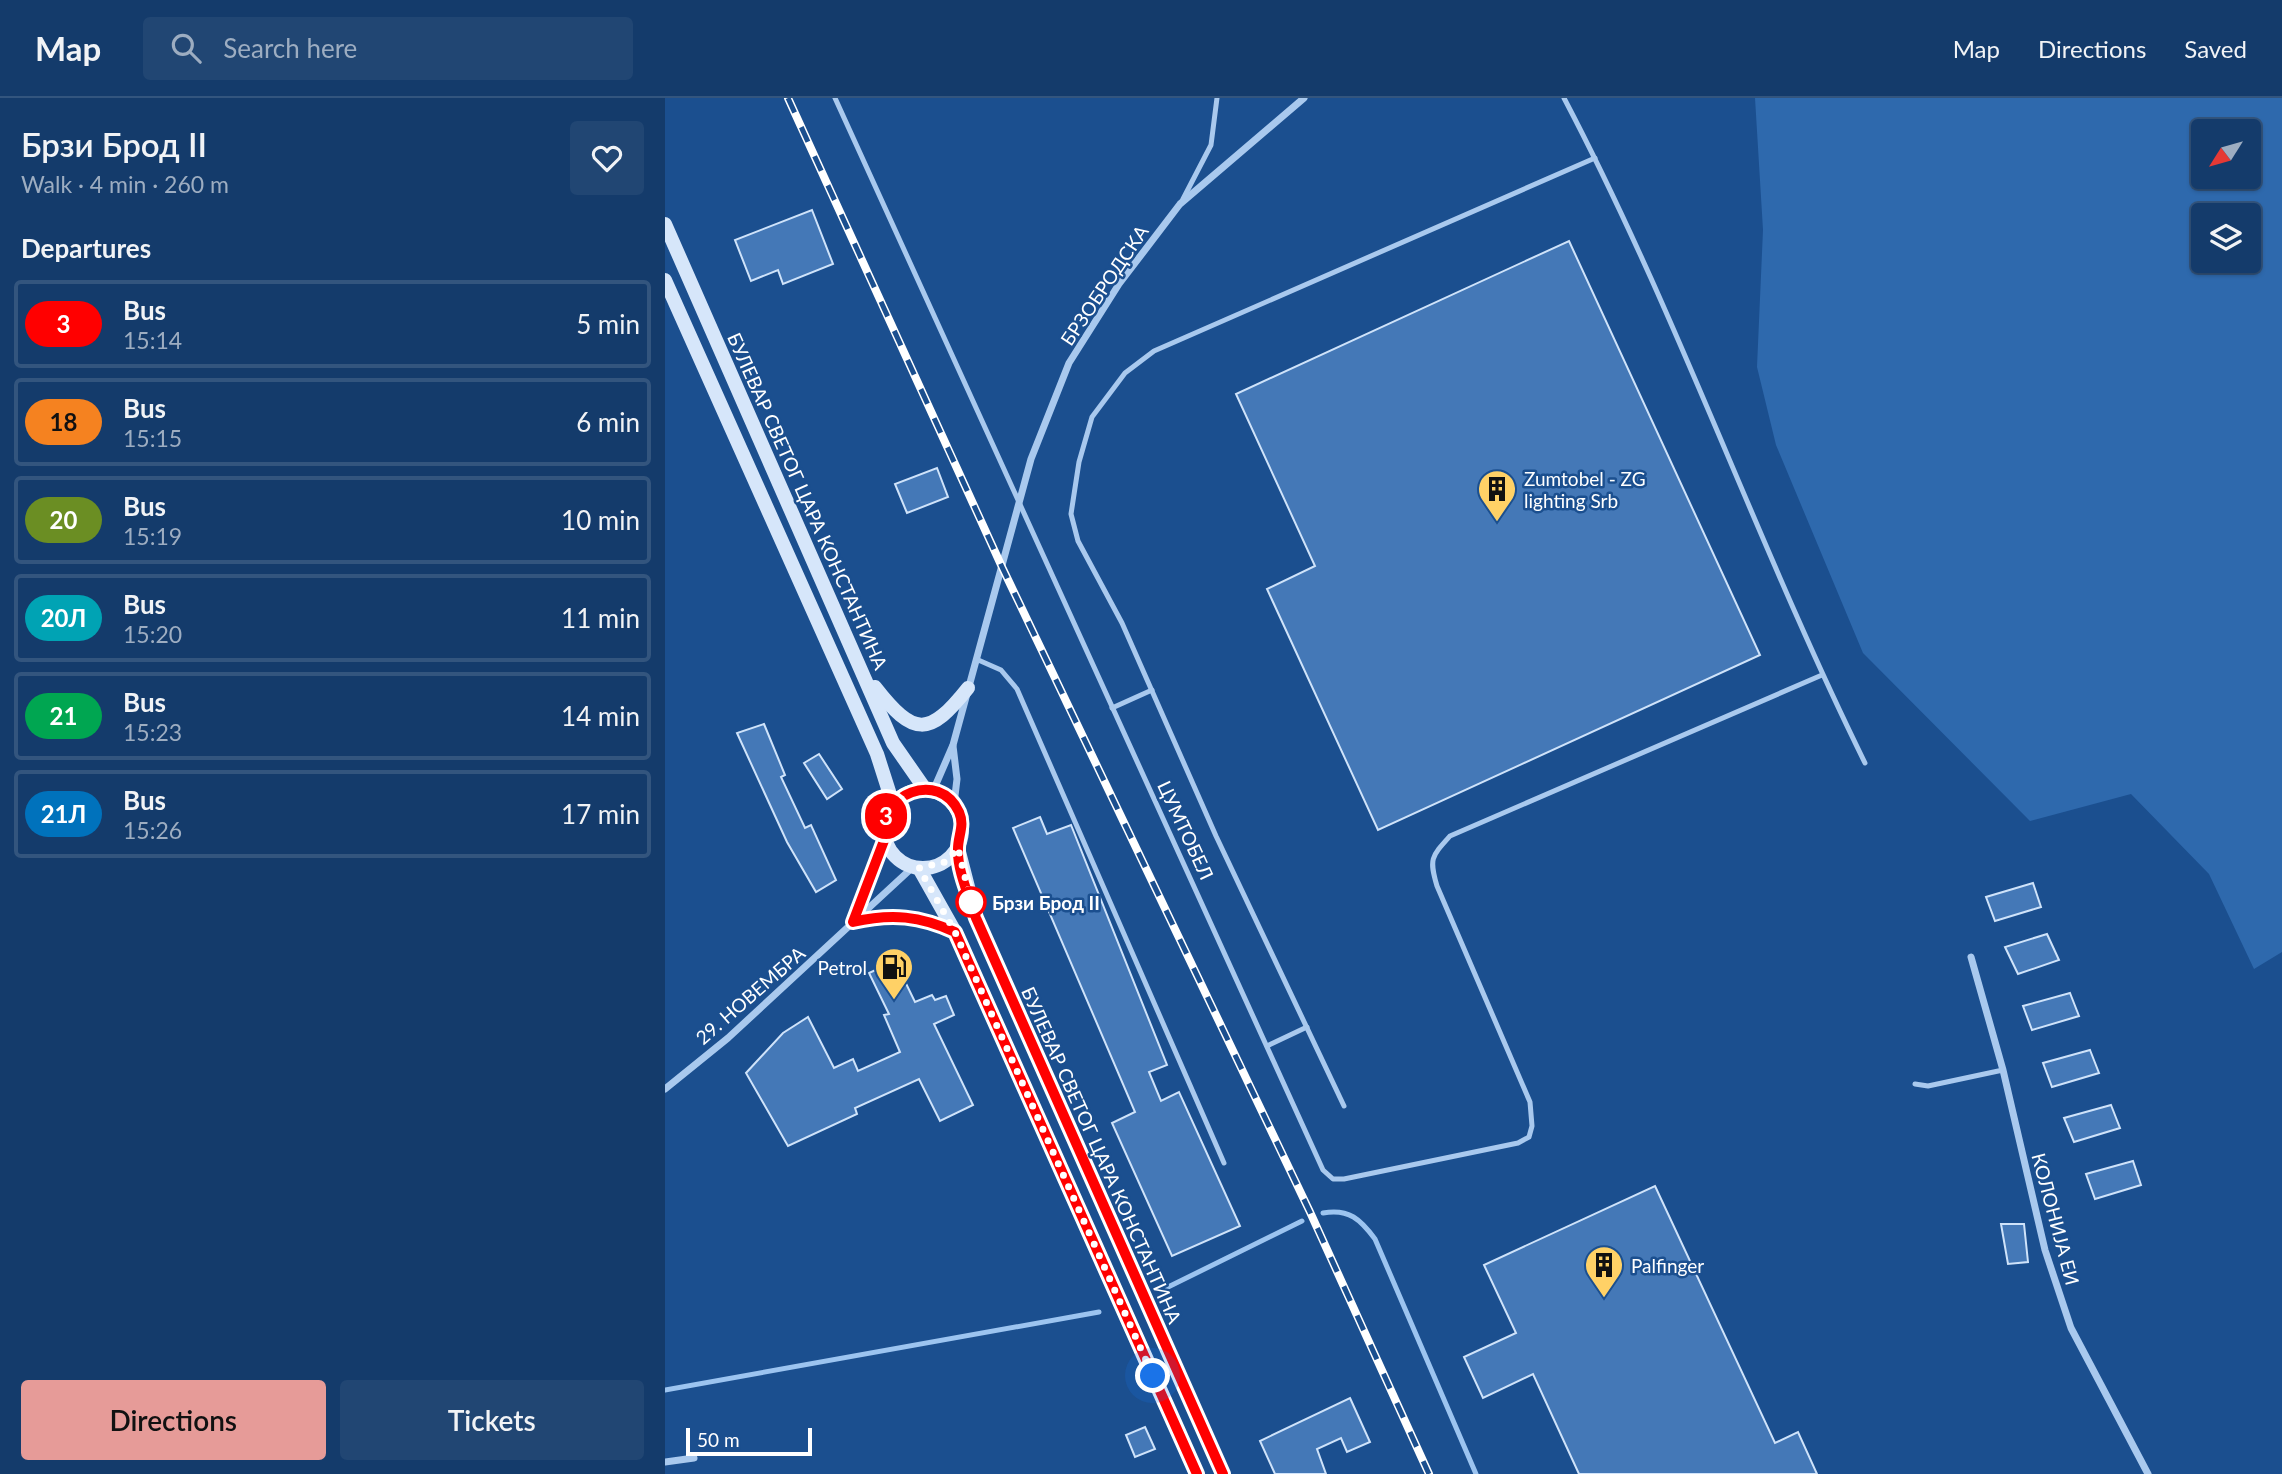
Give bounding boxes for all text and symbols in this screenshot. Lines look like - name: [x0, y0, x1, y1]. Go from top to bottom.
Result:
- search box: [143, 17, 633, 80]
- text: Map: [35, 28, 101, 68]
- icon: search: [167, 29, 205, 67]
- text: Search here: [223, 32, 357, 64]
- text: Map: [1953, 34, 2000, 63]
- text: Directions: [2038, 34, 2146, 63]
- text: Saved: [2184, 34, 2247, 63]
- north arrow: [2191, 119, 2261, 189]
- map controls: [2191, 119, 2261, 273]
- button: heart: [570, 121, 644, 195]
- text: Брзи Брод II: [21, 124, 207, 164]
- text: Walk · 4 min · 260 m: [21, 170, 229, 198]
- button: layers: [2191, 203, 2261, 273]
- street label: БРЗОБРОДСКА: [1055, 220, 1153, 349]
- text: Departures: [21, 232, 151, 264]
- text: Bus: [123, 294, 166, 326]
- text: 5 min: [576, 308, 640, 340]
- text: 3: [57, 309, 70, 338]
- text: 15:14: [123, 326, 182, 354]
- street label: БУЛЕВАР СВЕТОГ ЦАРА КОНСТАНТИНА: [723, 329, 893, 673]
- text: Bus: [123, 392, 166, 424]
- text: 6 min: [576, 406, 640, 438]
- text: 18: [50, 407, 77, 436]
- text: 15:15: [123, 424, 182, 452]
- place label: Zumtobel - ZG lighting Srb: [1524, 467, 1646, 512]
- building icon: Zumtobel - ZG lighting Srb: [1476, 468, 1518, 523]
- text: Bus: [123, 490, 166, 522]
- text: 10 min: [561, 504, 640, 536]
- text: 20: [50, 505, 77, 534]
- text: 15:19: [123, 522, 182, 550]
- text: Bus: [123, 588, 166, 620]
- text: 11 min: [561, 602, 640, 634]
- text: 20Л: [41, 603, 86, 632]
- text: 15:20: [123, 620, 182, 648]
- text: Bus: [123, 686, 166, 718]
- text: 14 min: [561, 700, 640, 732]
- text: 21: [50, 701, 77, 730]
- text: 15:23: [123, 718, 182, 746]
- street label: ЦУМТОБЕЛ: [1153, 777, 1219, 883]
- text: Bus: [123, 784, 166, 816]
- line badge: 3: [863, 793, 909, 839]
- text: 17 min: [561, 798, 640, 830]
- text: 21Л: [41, 799, 86, 828]
- text: 3: [879, 801, 893, 830]
- text: 15:26: [123, 816, 182, 844]
- marker: Брзи Брод II: [956, 887, 986, 917]
- place label: Брзи Брод II: [992, 891, 1100, 914]
- street label: 29. НОВЕМБРА: [691, 941, 809, 1049]
- fuel station icon: Petrol: [873, 946, 915, 1001]
- place label: Petrol: [818, 956, 867, 979]
- street label: БУЛЕВАР СВЕТОГ ЦАРА КОНСТАНТИНА: [1017, 983, 1187, 1327]
- street label: КОЛОНИЈА ЕИ: [2027, 1150, 2085, 1288]
- building icon: Palfinger: [1583, 1244, 1625, 1299]
- place label: Palfinger: [1631, 1254, 1704, 1277]
- your location: [1135, 1358, 1170, 1393]
- button: Directions: [21, 1380, 326, 1460]
- button: Tickets: [340, 1380, 644, 1460]
- scale bar: [686, 1425, 812, 1457]
- text: 50 m: [697, 1428, 740, 1451]

